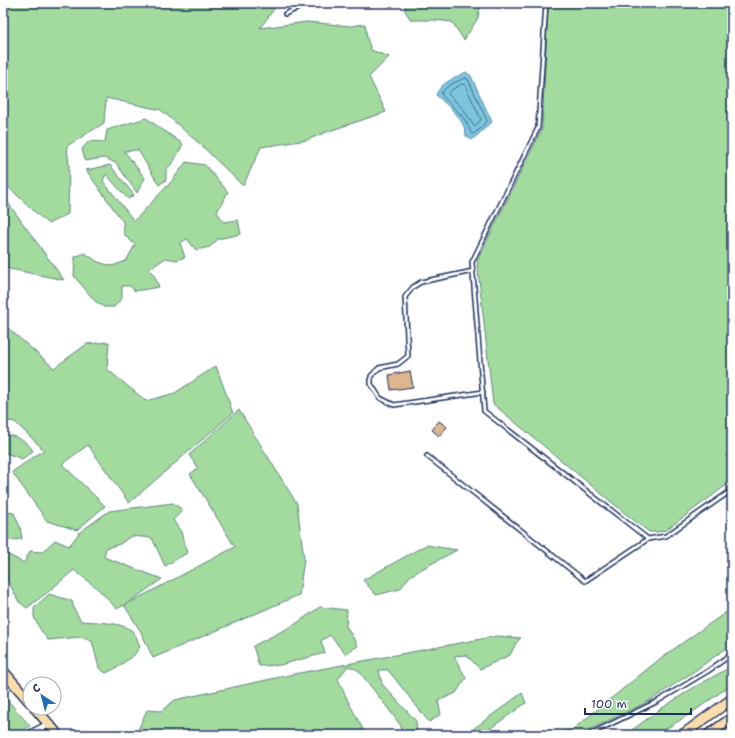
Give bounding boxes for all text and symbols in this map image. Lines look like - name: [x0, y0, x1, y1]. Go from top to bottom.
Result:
- north arrow: [22, 676, 62, 716]
- text: С: [29, 680, 44, 696]
- scale bar: [585, 690, 691, 716]
- text: 100 m: [591, 696, 627, 712]

